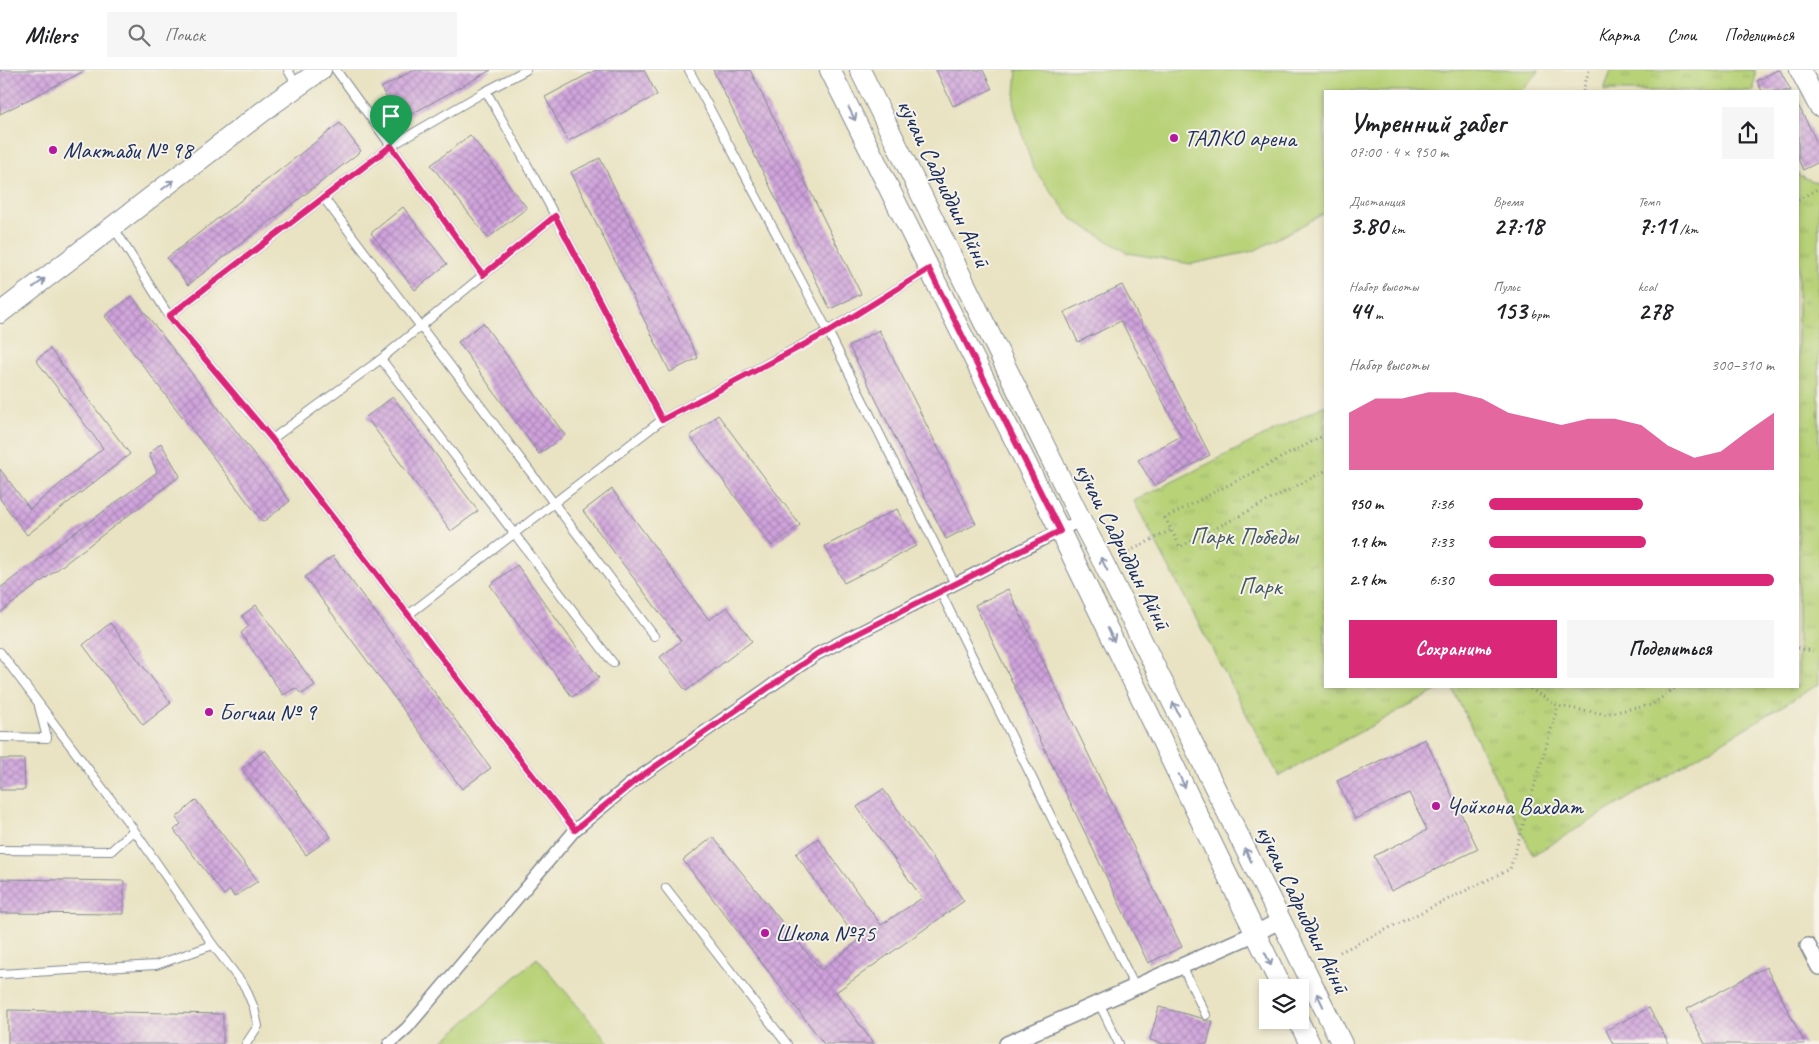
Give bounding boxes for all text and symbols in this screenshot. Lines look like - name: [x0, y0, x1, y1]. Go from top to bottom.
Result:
- search box: [107, 12, 457, 57]
- text: Milers: [25, 20, 77, 50]
- icon: search: [125, 21, 153, 49]
- text: Поиск: [165, 23, 205, 47]
- text: Карта: [1598, 24, 1639, 46]
- text: Слои: [1667, 24, 1696, 46]
- text: Поделиться: [1724, 24, 1794, 46]
- street label: кӯчаи Садриддин Айнӣ: [890, 94, 999, 274]
- pin: [370, 95, 412, 146]
- icon: arrive: [377, 102, 405, 130]
- text: Утренний забег: [1349, 105, 1505, 140]
- one-way arrow: [847, 106, 857, 121]
- button: share: [1722, 107, 1774, 159]
- place label: ТАЛКО арена: [1184, 123, 1298, 153]
- marker: ТАЛКО арена: [1168, 132, 1180, 144]
- place label: Мактаби № 98: [63, 135, 195, 165]
- text: 07:00 · 4 × 950 m: [1349, 142, 1448, 162]
- marker: Мактаби № 98: [47, 144, 59, 156]
- one-way arrow: [161, 179, 174, 190]
- text: Дистанция: [1349, 193, 1405, 210]
- text: Время: [1493, 193, 1523, 210]
- text: Темп: [1638, 193, 1660, 210]
- text: 3.80: [1349, 210, 1388, 242]
- text: 27:18: [1493, 210, 1543, 242]
- text: 7:11: [1638, 210, 1676, 242]
- text: km: [1388, 221, 1405, 238]
- text: /km: [1676, 221, 1698, 238]
- one-way arrow: [32, 278, 45, 289]
- text: Набор высоты: [1349, 278, 1418, 295]
- text: Пульс: [1493, 278, 1520, 295]
- text: kcal: [1638, 278, 1656, 295]
- text: 44: [1349, 295, 1372, 327]
- text: 153: [1493, 295, 1527, 327]
- text: 278: [1638, 295, 1671, 327]
- text: m: [1372, 306, 1383, 323]
- text: bpm: [1527, 306, 1549, 323]
- text: Набор высоты: [1349, 355, 1428, 375]
- text: 300–310 m: [1711, 355, 1774, 375]
- street label: кӯчаи Садриддин Айнӣ: [1068, 457, 1179, 636]
- text: 950 m: [1349, 494, 1383, 514]
- text: 7:36: [1429, 494, 1454, 514]
- park label: Парк Победы: [1190, 521, 1300, 551]
- text: 1.9 km: [1349, 532, 1386, 552]
- text: 7:33: [1429, 532, 1454, 552]
- one-way arrow: [1099, 556, 1109, 571]
- text: 2.9 km: [1349, 570, 1386, 590]
- text: 6:30: [1429, 570, 1454, 590]
- park label: Парк: [1239, 571, 1284, 601]
- button: Сохранить: [1349, 620, 1557, 678]
- button: Поделиться: [1567, 620, 1774, 678]
- one-way arrow: [1107, 627, 1116, 642]
- place label: Богчаи № 9: [219, 697, 318, 727]
- one-way arrow: [1171, 702, 1180, 717]
- marker: Богчаи № 9: [203, 706, 215, 718]
- one-way arrow: [1177, 774, 1187, 789]
- place label: Чойхона Вахдат: [1446, 791, 1584, 821]
- marker: Чойхона Вахдат: [1430, 800, 1442, 812]
- street label: кӯчаи Садриддин Айнӣ: [1249, 820, 1358, 1000]
- one-way arrow: [1243, 847, 1253, 862]
- place label: Школа №75: [775, 918, 876, 948]
- marker: Школа №75: [759, 927, 771, 939]
- one-way arrow: [1264, 951, 1274, 966]
- map controls: [1259, 979, 1309, 1029]
- button: layers: [1259, 979, 1309, 1029]
- one-way arrow: [1315, 993, 1325, 1008]

